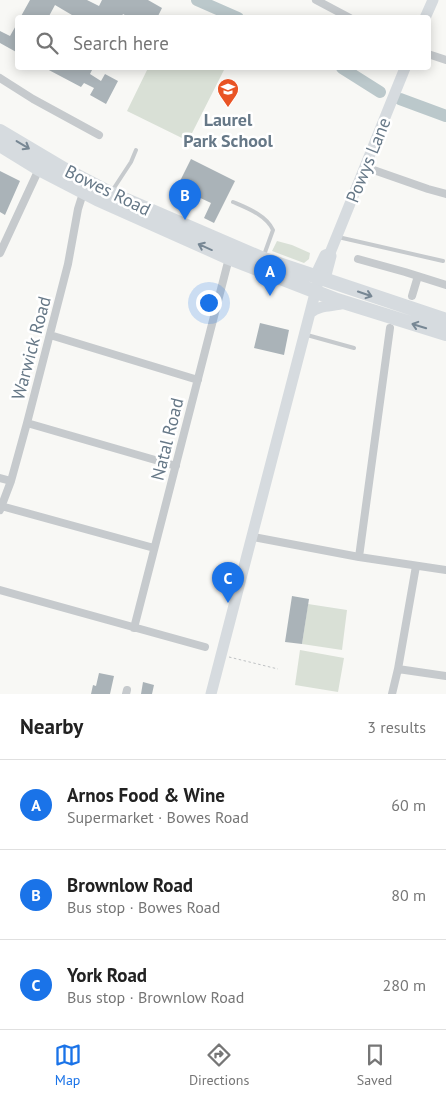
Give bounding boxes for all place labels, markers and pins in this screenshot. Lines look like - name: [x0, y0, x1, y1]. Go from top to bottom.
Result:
- school or university icon: Laurel Park School: [216, 77, 240, 108]
- place label: Laurel Park School: [183, 108, 274, 152]
- pin: B: [169, 179, 201, 220]
- pin: A: [254, 255, 286, 296]
- pin: C: [212, 562, 244, 603]

